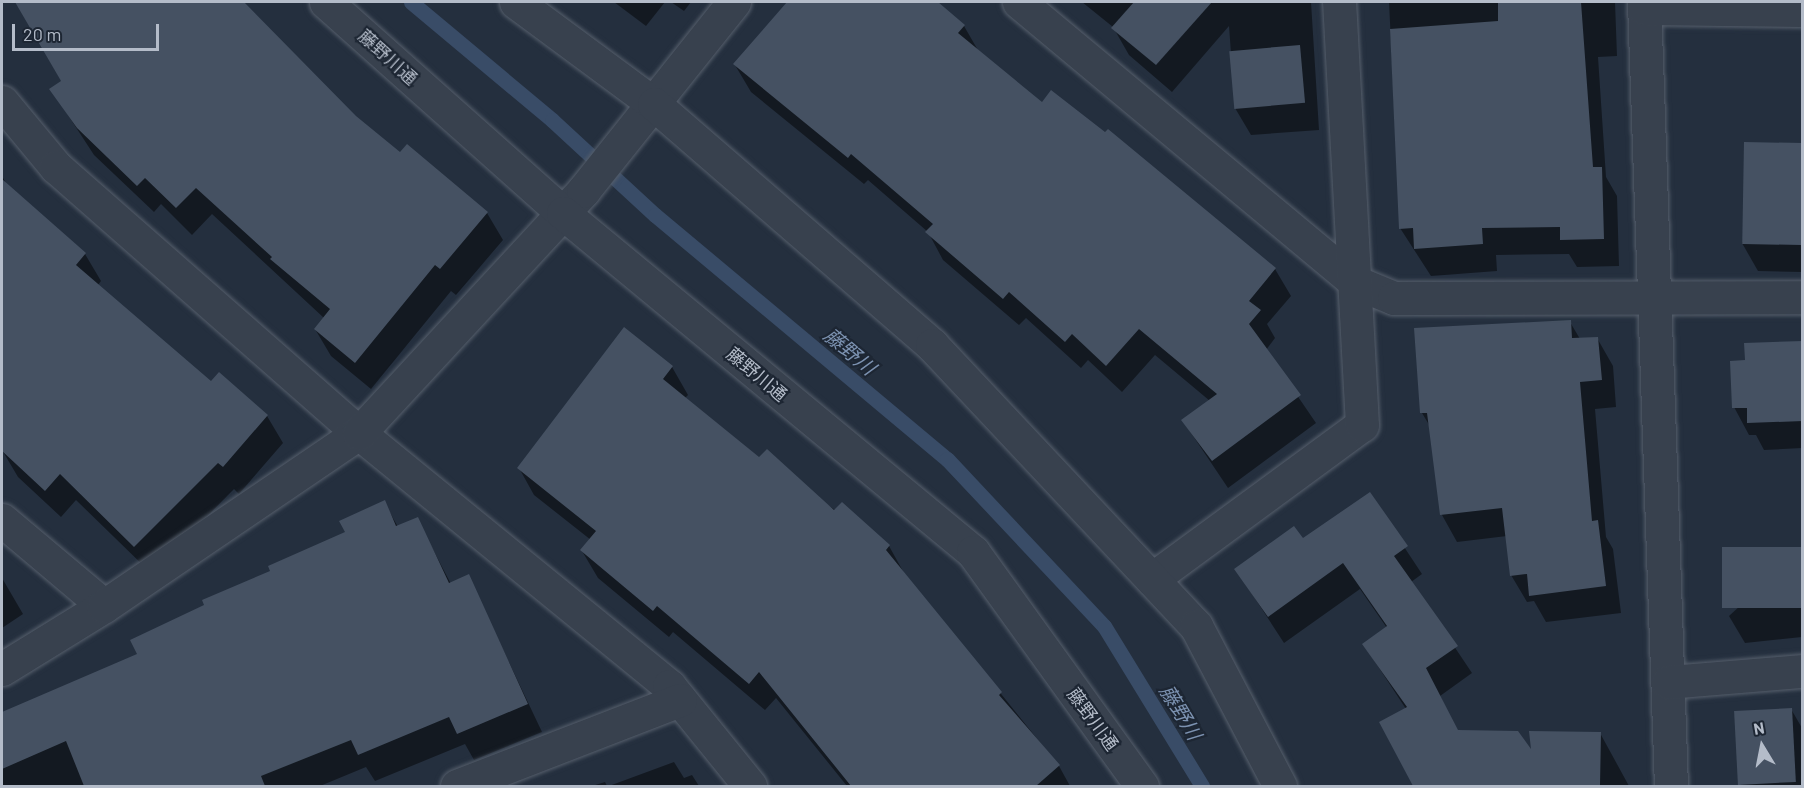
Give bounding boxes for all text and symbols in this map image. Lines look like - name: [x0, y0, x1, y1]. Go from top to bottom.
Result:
- scale bar: [15, 12, 162, 50]
- text: 20 m: [23, 23, 61, 45]
- street label: 藤野川通: [354, 25, 422, 89]
- water label: 藤野川: [819, 323, 881, 379]
- street label: 藤野川通: [722, 343, 792, 405]
- water label: 藤野川: [1155, 680, 1207, 744]
- street label: 藤野川通: [1063, 684, 1123, 754]
- north arrow: [1732, 716, 1792, 776]
- text: N: [1752, 718, 1766, 738]

